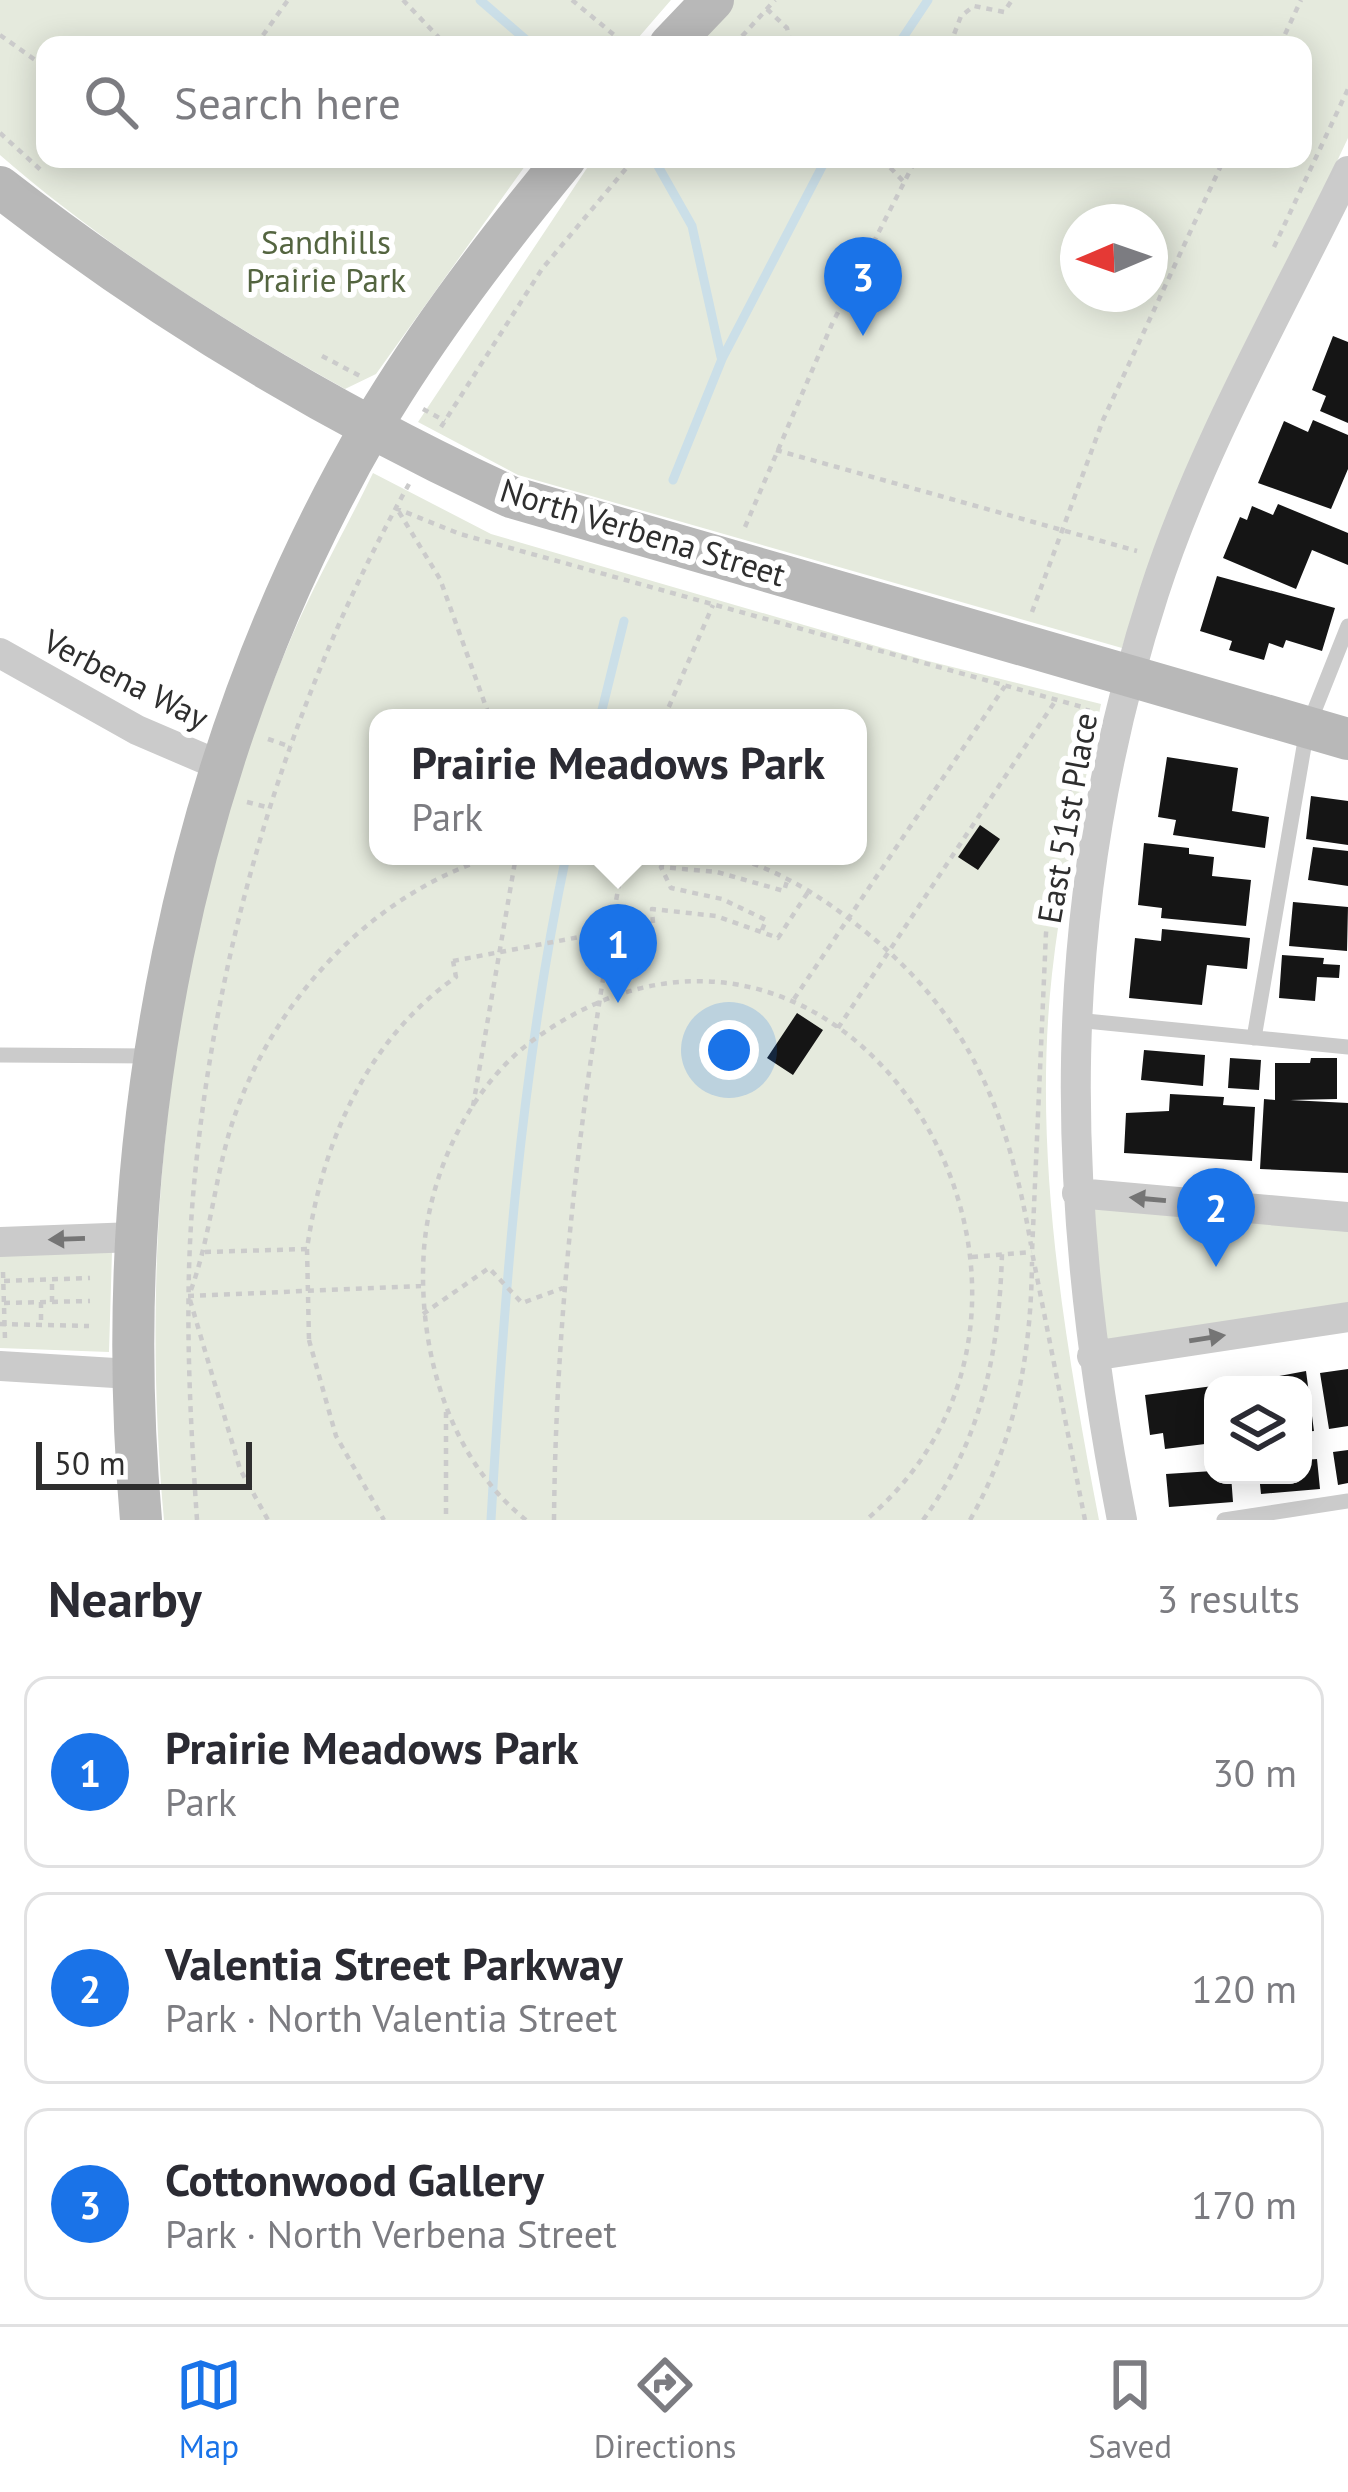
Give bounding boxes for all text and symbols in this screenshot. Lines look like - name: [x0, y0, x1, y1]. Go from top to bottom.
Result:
- search box: [36, 36, 1312, 168]
- icon: search: [78, 69, 144, 135]
- text: Search here: [174, 73, 401, 131]
- north arrow: [1060, 204, 1168, 312]
- park label: Sandhills Prairie Park: [246, 220, 406, 301]
- pin: 3: [824, 237, 902, 336]
- street label: North Verbena Street: [495, 468, 791, 595]
- street label: Verbena Way: [36, 618, 217, 739]
- popup: [369, 709, 867, 865]
- street label: East 51st Place: [1027, 709, 1106, 927]
- text: Prairie Meadows Park: [411, 733, 825, 791]
- text: Park: [411, 791, 483, 842]
- pin: 1: [579, 904, 657, 1003]
- your location: [699, 1020, 759, 1080]
- pin: 2: [1177, 1168, 1255, 1267]
- one-way arrow: [1129, 1189, 1166, 1208]
- one-way arrow: [47, 1230, 85, 1249]
- one-way arrow: [1189, 1328, 1227, 1347]
- map controls: [1204, 1376, 1312, 1484]
- button: layers: [1204, 1376, 1312, 1484]
- scale bar: [36, 1436, 252, 1489]
- text: 50 m: [54, 1441, 126, 1484]
- text: Nearby: [48, 1565, 202, 1631]
- text: 3 results: [1157, 1573, 1300, 1624]
- text: Prairie Meadows Park: [165, 1718, 578, 1776]
- text: 1: [79, 1747, 101, 1798]
- text: 30 m: [1212, 1747, 1297, 1798]
- text: Park: [165, 1776, 237, 1827]
- text: Valentia Street Parkway: [165, 1934, 623, 1992]
- text: 2: [79, 1963, 101, 2014]
- text: 120 m: [1191, 1963, 1297, 2014]
- text: Park · North Valentia Street: [165, 1992, 617, 2043]
- text: Cottonwood Gallery: [165, 2150, 544, 2208]
- text: 3: [79, 2179, 101, 2230]
- text: 170 m: [1191, 2179, 1297, 2230]
- text: Park · North Verbena Street: [165, 2208, 617, 2259]
- tab: Map: [176, 2352, 242, 2467]
- tab: Directions: [594, 2352, 736, 2467]
- tab: Saved: [1088, 2352, 1172, 2467]

